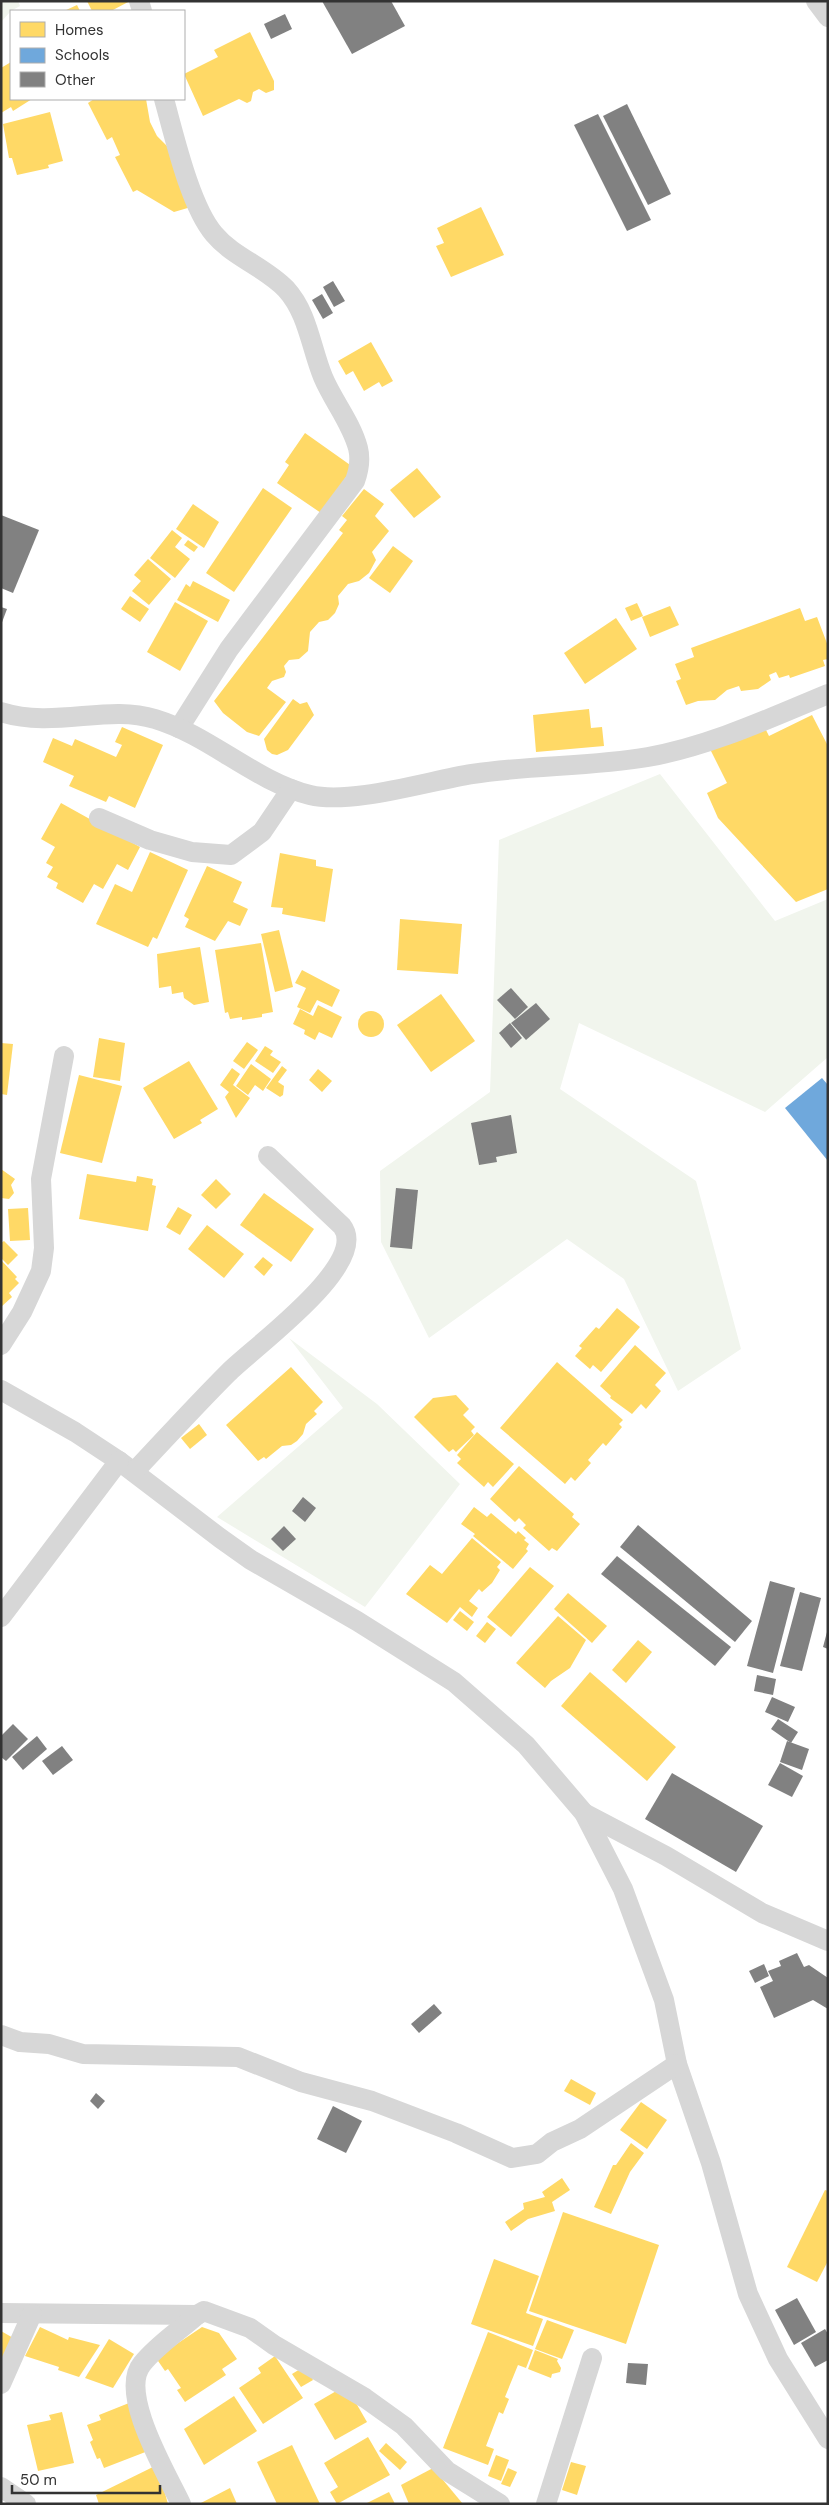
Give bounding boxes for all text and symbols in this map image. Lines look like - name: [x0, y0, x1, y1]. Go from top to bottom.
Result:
- legend: [10, 10, 185, 100]
- text: Homes: [55, 20, 104, 40]
- text: Schools: [55, 45, 110, 65]
- text: Other: [55, 70, 96, 90]
- scale bar: [12, 2462, 160, 2494]
- text: 50 m: [20, 2470, 57, 2490]

